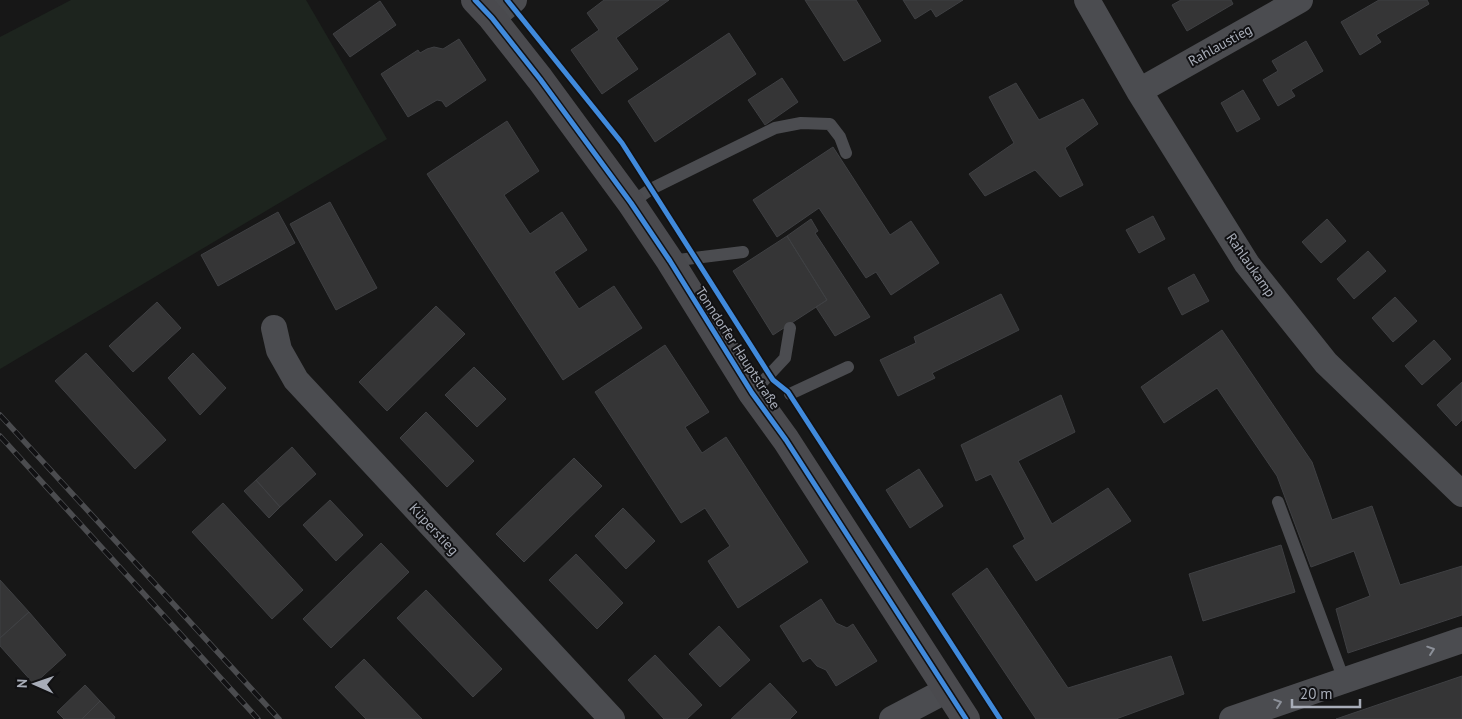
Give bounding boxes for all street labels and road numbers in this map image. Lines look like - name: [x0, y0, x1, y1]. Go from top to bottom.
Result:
- street label: Rahlaustieg: [1185, 20, 1255, 70]
- street label: Rahlaukamp: [1222, 230, 1280, 300]
- street label: Tonndorfer Hauptstraße: [692, 283, 784, 413]
- street label: Küperstieg: [405, 499, 463, 559]

